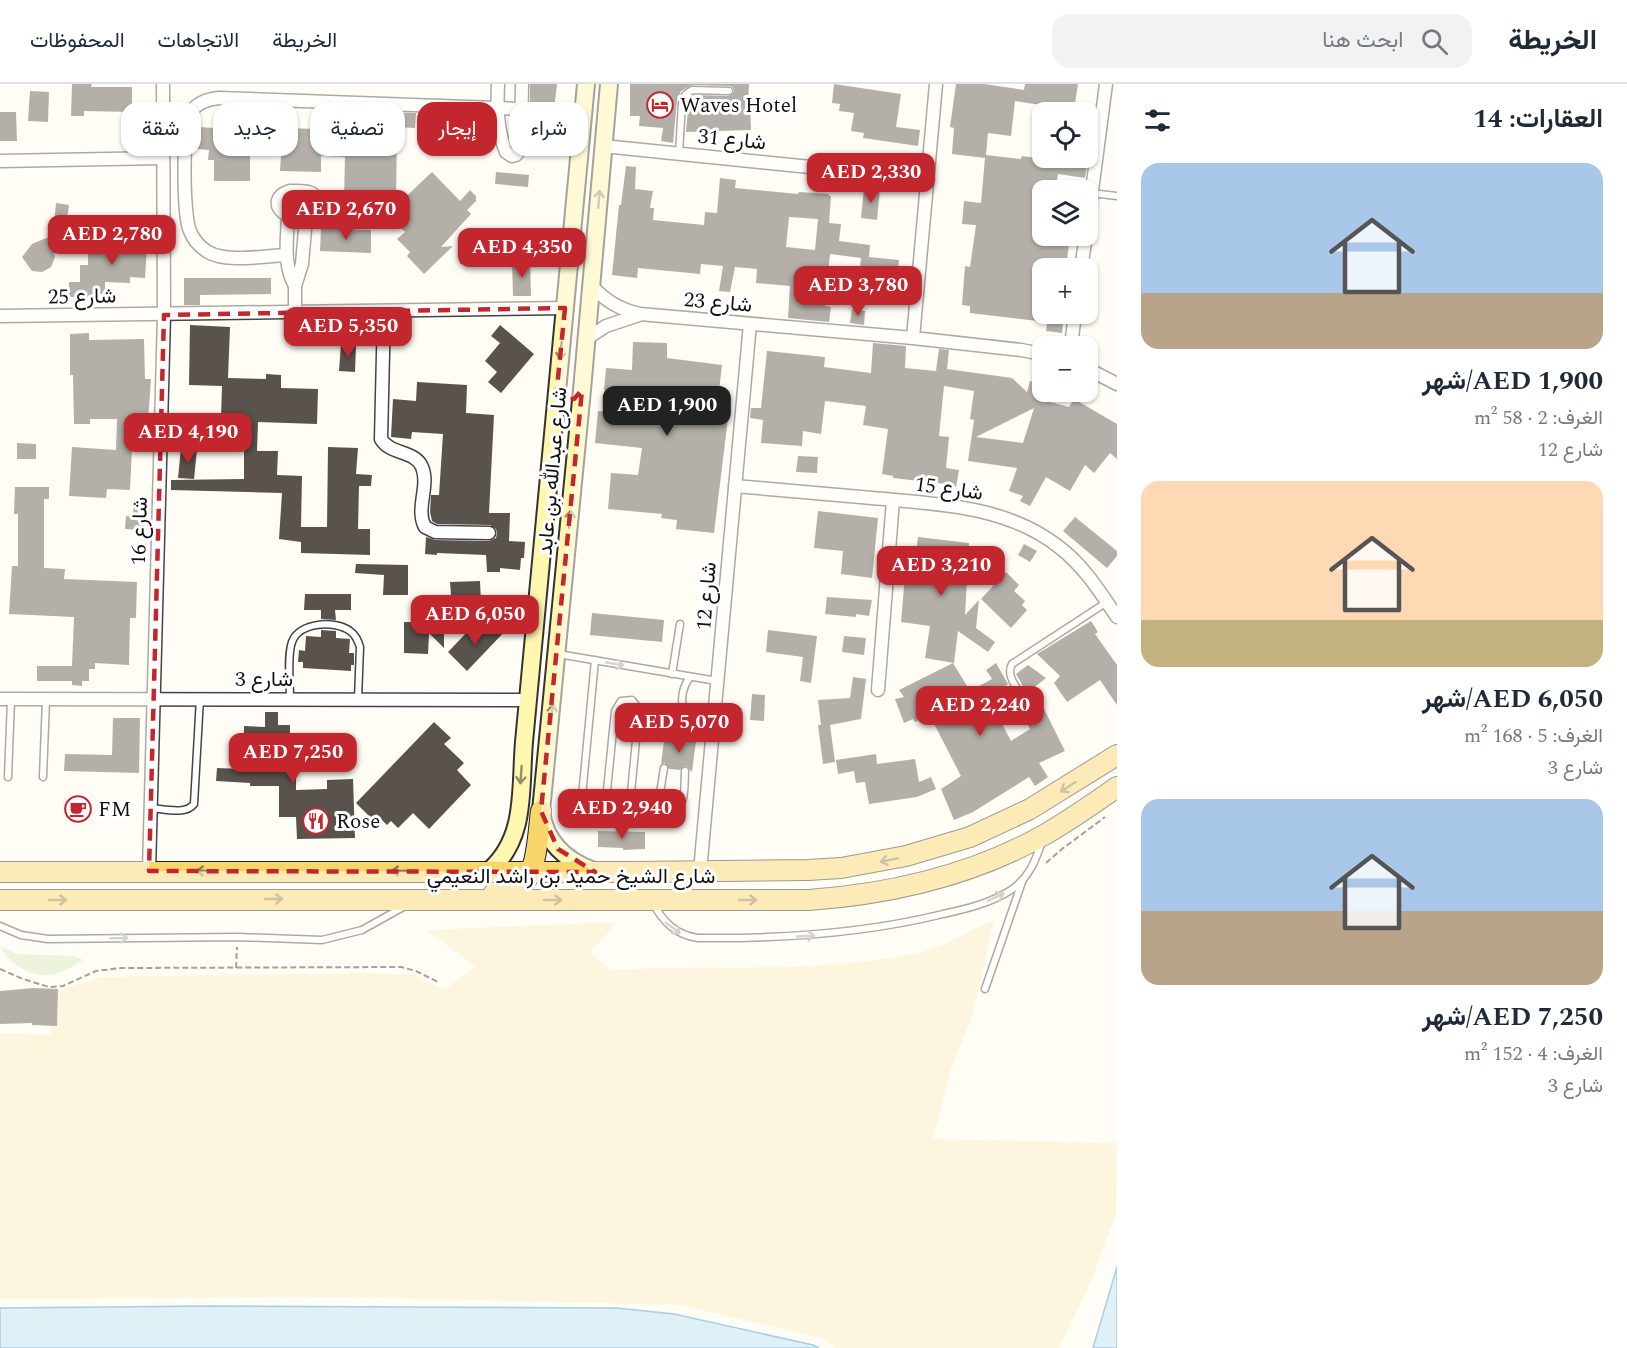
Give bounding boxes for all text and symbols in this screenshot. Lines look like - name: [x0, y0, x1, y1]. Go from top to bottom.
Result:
- search box: [1052, 14, 1472, 68]
- text: الخريطة: [1508, 19, 1597, 62]
- text: ابحث هنا: [1322, 24, 1403, 57]
- text: المحفوظات: [30, 25, 125, 57]
- text: الاتجاهات: [158, 25, 239, 57]
- text: الخريطة: [272, 25, 337, 57]
- icon: search: [1418, 25, 1451, 58]
- hotel icon: Waves Hotel: [645, 90, 675, 120]
- place label: Waves Hotel: [680, 90, 797, 122]
- text: العقارات: 14: [1473, 99, 1603, 139]
- chip: شقة: [121, 102, 201, 156]
- chip: جديد: [213, 102, 298, 156]
- chip: تصفية: [310, 102, 405, 156]
- chip: إيجار: [417, 102, 497, 156]
- chip: شراء: [509, 102, 588, 156]
- map controls: [1032, 102, 1098, 402]
- button: locate: [1032, 102, 1098, 168]
- icon: filters: [1141, 104, 1174, 137]
- street label: شارع 31: [696, 121, 768, 159]
- pin: AED 2,330: [802, 153, 940, 204]
- text: AED 2,330: [821, 157, 921, 187]
- button: layers: [1032, 180, 1098, 246]
- pin: AED 2,670: [277, 190, 415, 241]
- one-way arrow: [593, 190, 604, 210]
- text: AED 2,670: [296, 194, 396, 224]
- icon: home: [1318, 202, 1426, 310]
- pin: AED 2,780: [43, 215, 181, 266]
- text: AED 2,780: [62, 219, 162, 249]
- pin: AED 4,350: [453, 228, 591, 279]
- text: AED 4,350: [472, 232, 572, 262]
- button: +: [1032, 258, 1098, 324]
- pin: AED 3,780: [789, 266, 927, 317]
- text: AED 3,780: [808, 270, 908, 300]
- street label: شارع 25: [47, 280, 117, 314]
- street label: شارع 23: [682, 284, 753, 322]
- pin: AED 5,350: [279, 307, 417, 358]
- text: AED 5,350: [298, 311, 398, 341]
- button: −: [1032, 336, 1098, 402]
- one-way arrow: [555, 341, 566, 361]
- text: AED 1,900/شهر: [1422, 361, 1603, 401]
- street label: شارع عبدالله بن عابد: [530, 386, 576, 557]
- pin: AED 1,900: [598, 386, 736, 437]
- text: AED 1,900: [617, 390, 717, 420]
- text: الغرف: 2 · 58 m²: [1474, 403, 1603, 433]
- pin: AED 4,190: [119, 413, 257, 464]
- text: AED 4,190: [138, 417, 238, 447]
- text: شارع 12: [1538, 435, 1603, 465]
- street label: شارع 15: [913, 468, 985, 510]
- street label: شارع 16: [123, 496, 157, 566]
- one-way arrow: [565, 510, 576, 530]
- icon: home: [1318, 520, 1426, 628]
- pin: AED 3,210: [872, 546, 1010, 597]
- text: AED 3,210: [891, 550, 991, 580]
- street label: شارع 12: [688, 561, 726, 632]
- pin: AED 6,050: [406, 595, 544, 646]
- text: AED 6,050: [425, 599, 525, 629]
- one-way arrow: [605, 659, 625, 670]
- street label: شارع 3: [235, 664, 293, 696]
- text: AED 6,050/شهر: [1422, 679, 1603, 719]
- pin: AED 2,240: [911, 686, 1049, 737]
- text: AED 2,240: [930, 690, 1030, 720]
- pin: AED 5,070: [610, 703, 748, 754]
- one-way arrow: [547, 704, 558, 724]
- text: AED 5,070: [629, 707, 729, 737]
- text: الغرف: 5 · 168 m²: [1464, 721, 1603, 751]
- pin: AED 7,250: [224, 733, 362, 784]
- text: AED 7,250: [243, 737, 343, 767]
- text: شارع 3: [1548, 753, 1603, 783]
- one-way arrow: [516, 765, 527, 785]
- one-way arrow: [1060, 781, 1077, 793]
- pin: AED 2,940: [553, 789, 691, 840]
- text: AED 2,940: [572, 793, 672, 823]
- cafe icon: FM: [63, 794, 93, 824]
- place label: FM: [98, 794, 131, 826]
- restaurant icon: Rose: [301, 806, 331, 836]
- place label: Rose: [336, 806, 380, 838]
- icon: home: [1318, 838, 1426, 946]
- one-way arrow: [879, 855, 899, 866]
- street label: شارع الشيخ حميد بن راشد النعيمي: [427, 861, 715, 893]
- one-way arrow: [196, 865, 216, 877]
- one-way arrow: [391, 865, 411, 877]
- one-way arrow: [987, 891, 1005, 902]
- one-way arrow: [264, 893, 284, 905]
- one-way arrow: [48, 894, 68, 906]
- one-way arrow: [543, 894, 563, 906]
- one-way arrow: [738, 894, 758, 906]
- one-way arrow: [664, 921, 680, 934]
- one-way arrow: [796, 930, 816, 941]
- one-way arrow: [109, 932, 129, 944]
- text: AED 7,250/شهر: [1422, 997, 1603, 1037]
- text: الغرف: 4 · 152 m²: [1464, 1039, 1603, 1069]
- text: شارع 3: [1548, 1071, 1603, 1101]

